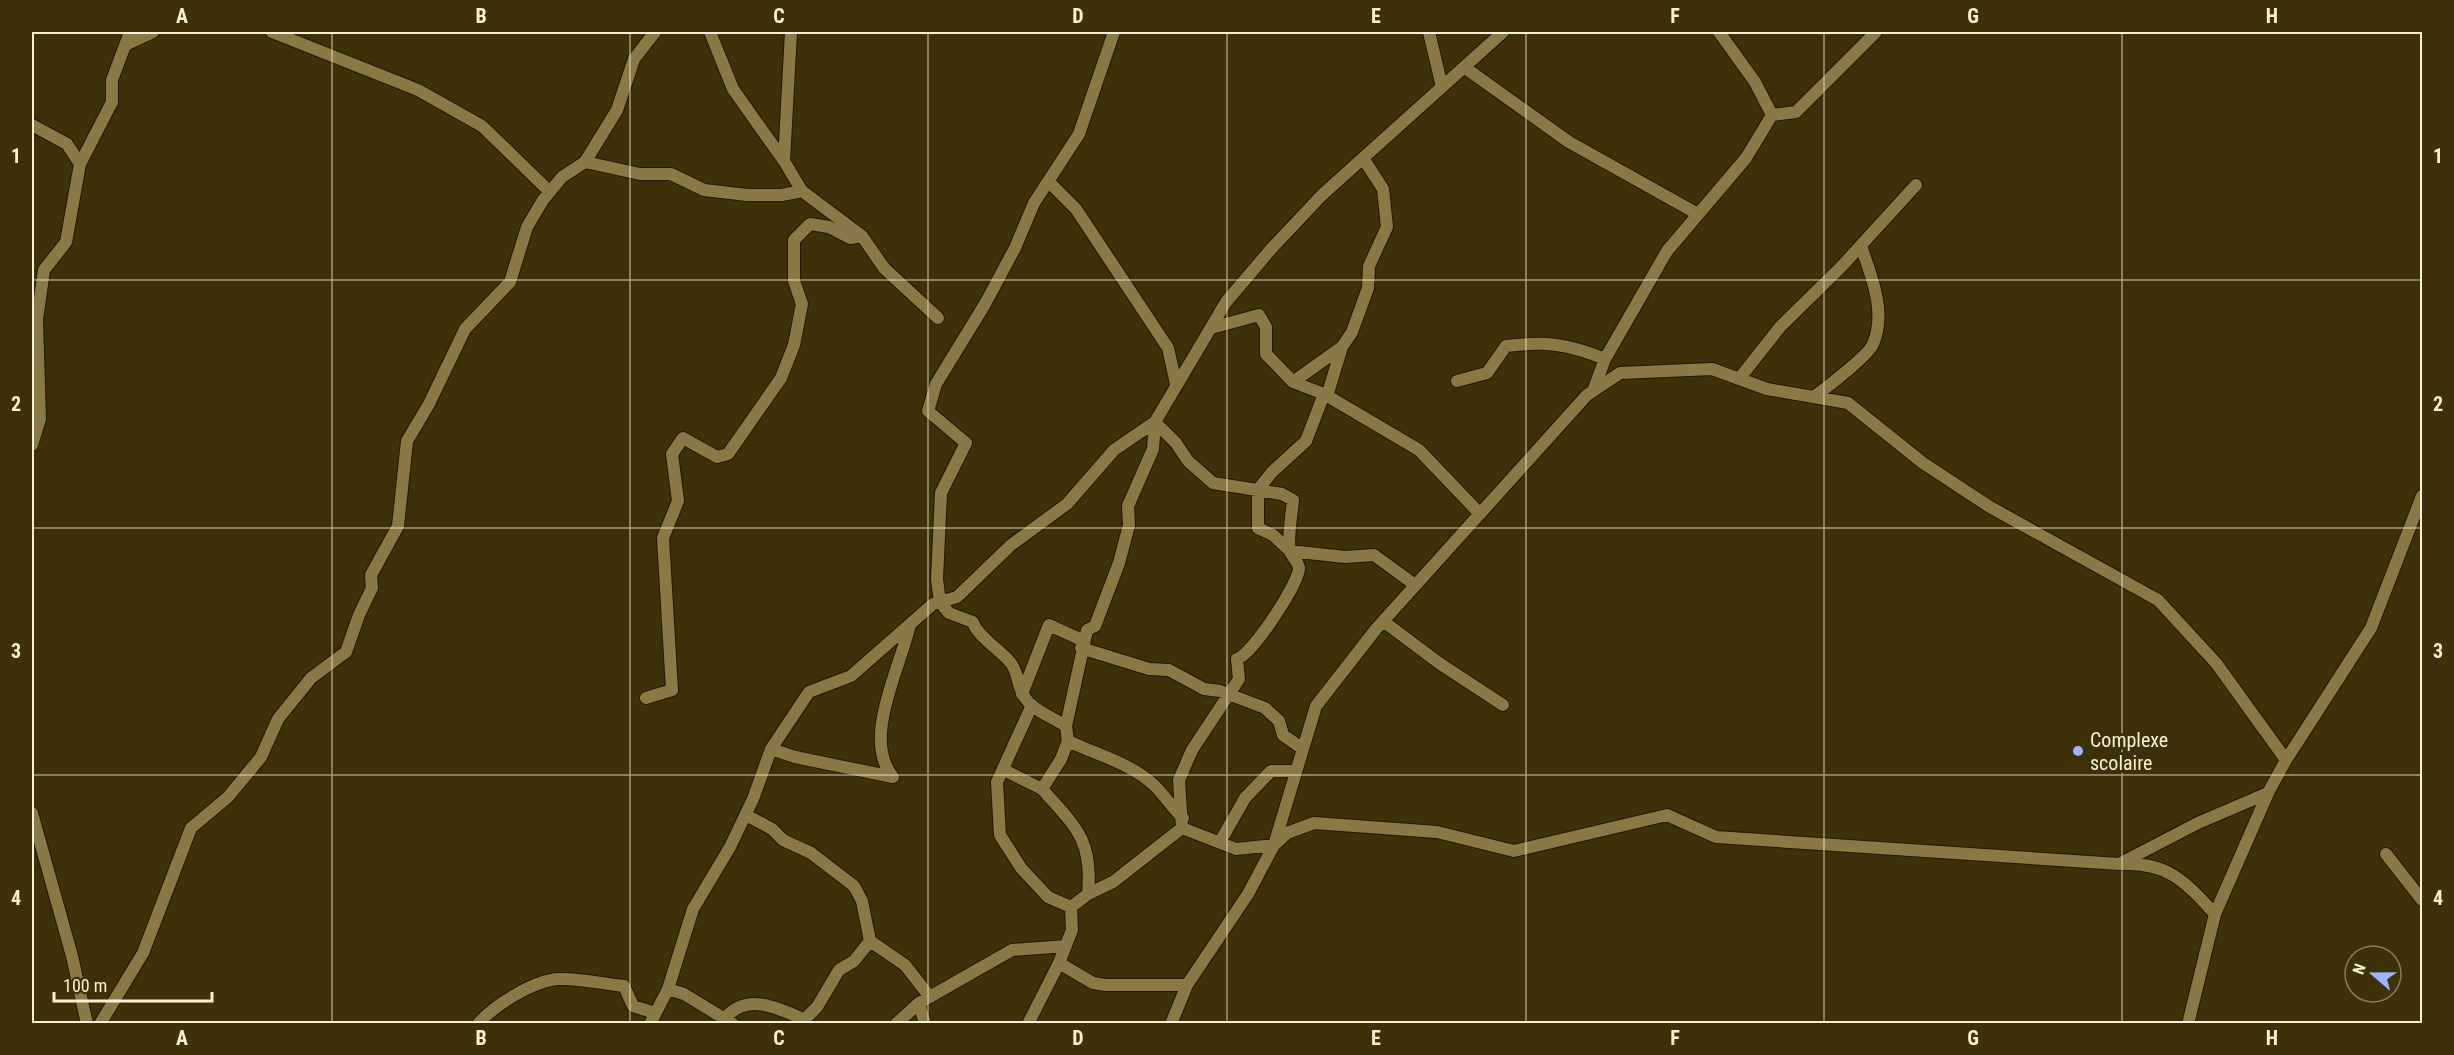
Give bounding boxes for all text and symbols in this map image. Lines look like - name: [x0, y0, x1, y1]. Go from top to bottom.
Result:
- text: A: [176, 4, 188, 28]
- text: B: [475, 4, 487, 28]
- text: C: [773, 4, 785, 28]
- text: D: [1072, 4, 1084, 28]
- text: E: [1371, 4, 1381, 28]
- text: F: [1670, 4, 1680, 28]
- text: G: [1967, 4, 1979, 28]
- text: H: [2266, 4, 2278, 28]
- text: 1: [11, 144, 21, 168]
- text: 1: [2433, 144, 2443, 168]
- text: 2: [11, 392, 21, 416]
- text: 2: [2433, 392, 2443, 416]
- text: 3: [11, 639, 21, 663]
- text: 3: [2433, 639, 2443, 663]
- place label: Complexe scolaire: [2090, 728, 2168, 775]
- marker: Complexe scolaire: [2071, 744, 2085, 758]
- text: 4: [11, 886, 21, 910]
- text: 4: [2433, 886, 2443, 910]
- north arrow: [2343, 944, 2403, 1004]
- text: N: [2349, 961, 2370, 977]
- scale bar: [54, 965, 212, 1003]
- text: 100 m: [63, 975, 107, 996]
- text: A: [176, 1026, 188, 1050]
- text: B: [475, 1026, 487, 1050]
- text: C: [773, 1026, 785, 1050]
- text: D: [1072, 1026, 1084, 1050]
- text: E: [1371, 1026, 1381, 1050]
- text: F: [1670, 1026, 1680, 1050]
- text: G: [1967, 1026, 1979, 1050]
- text: H: [2266, 1026, 2278, 1050]

